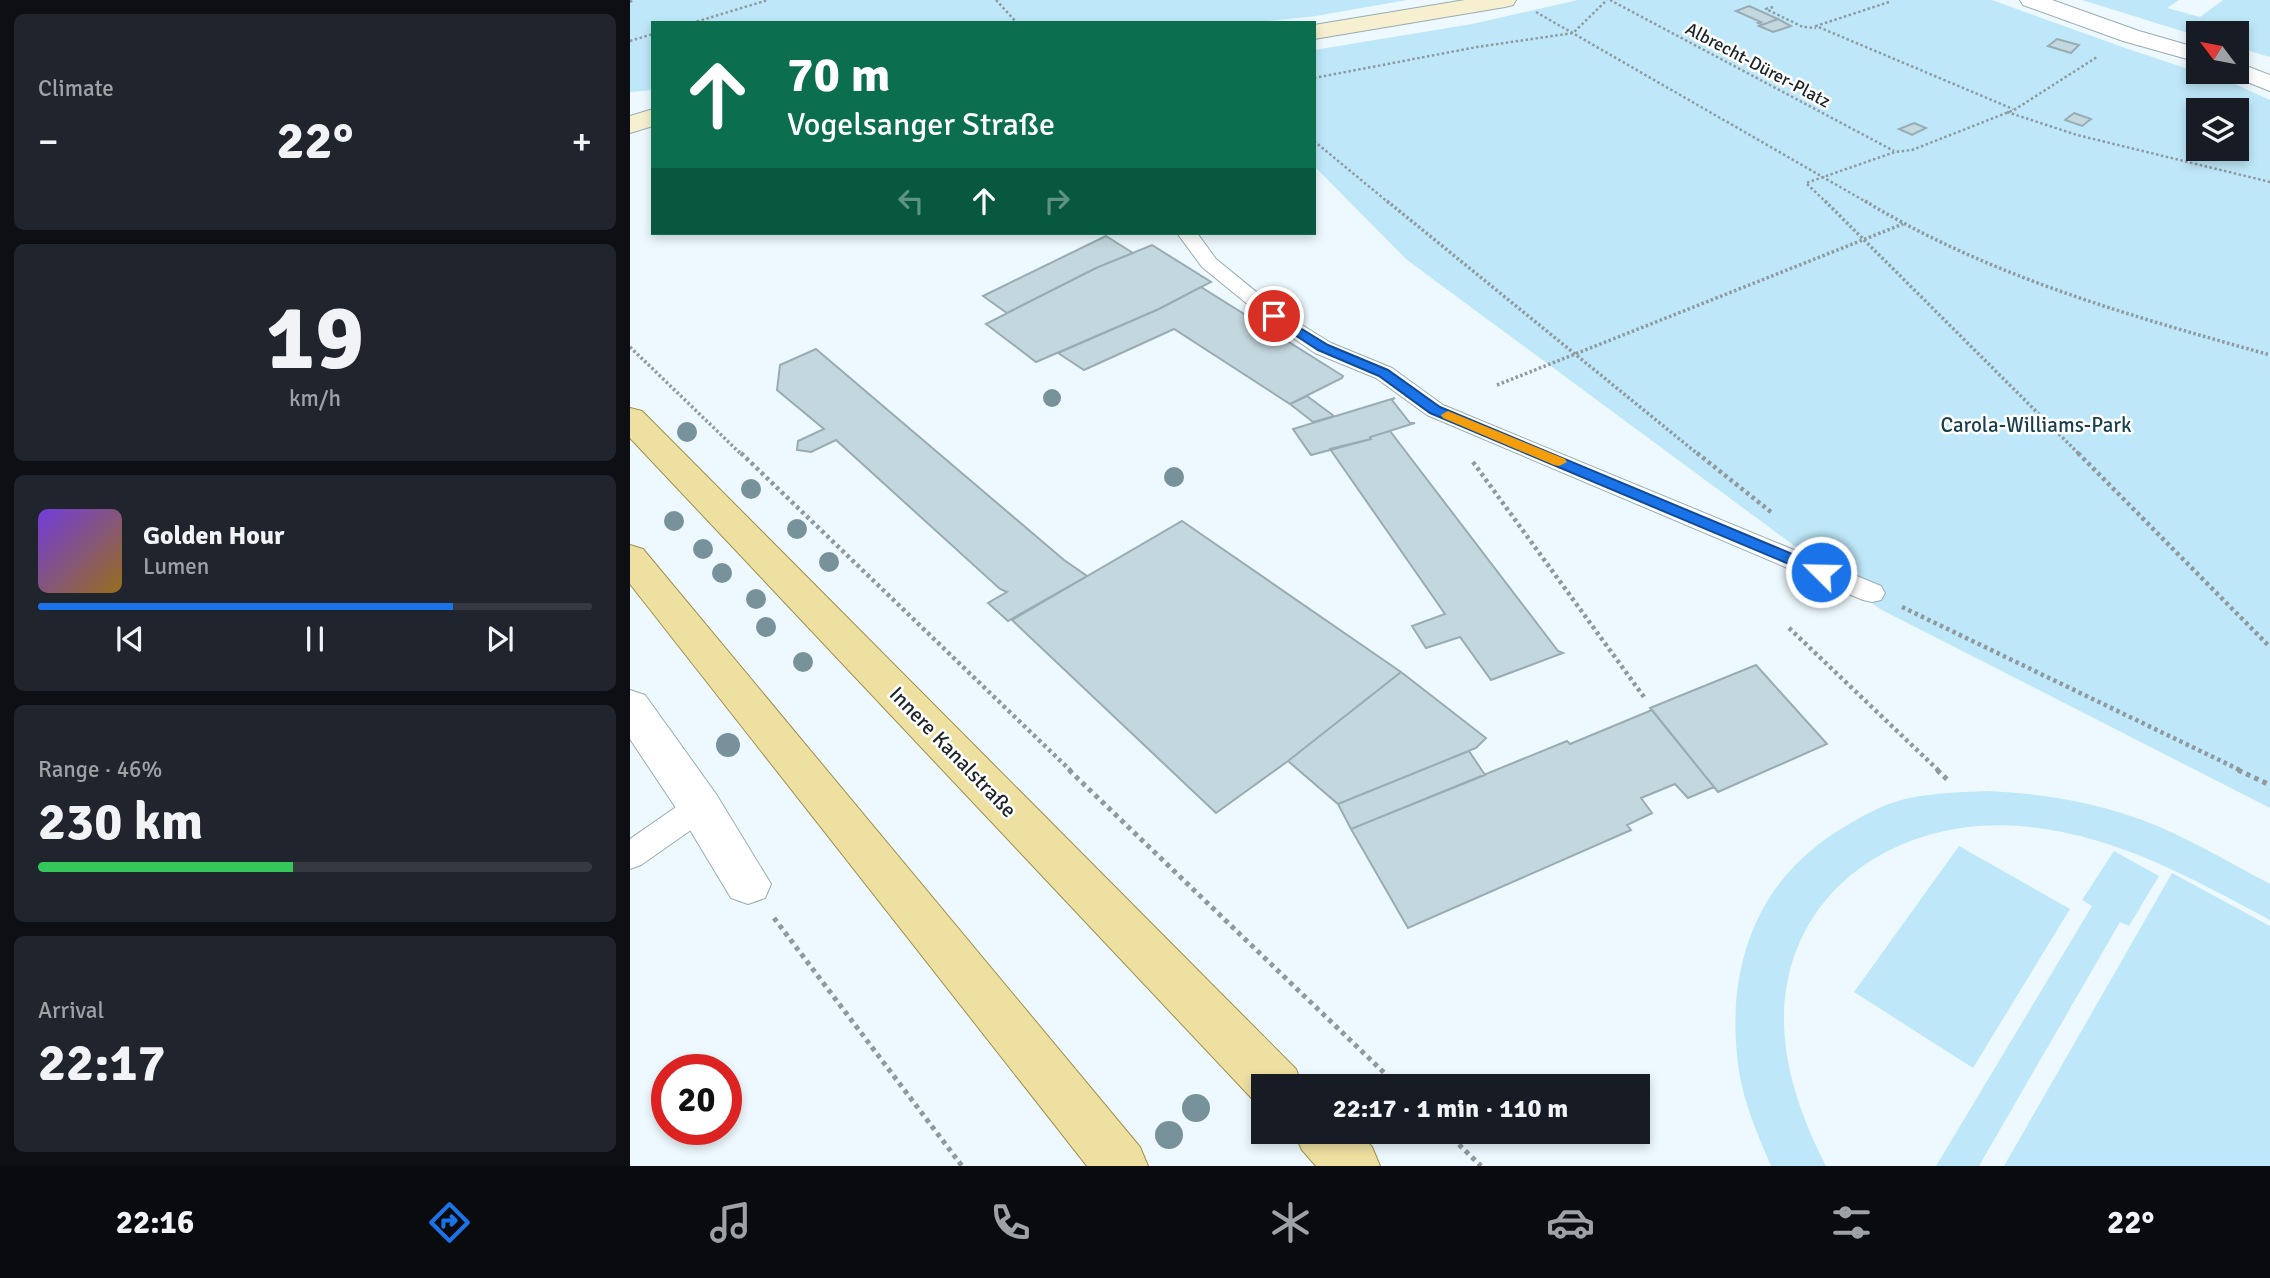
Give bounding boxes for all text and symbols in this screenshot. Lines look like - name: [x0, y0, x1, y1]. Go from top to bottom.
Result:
- street label: Albrecht-Dürer-Platz: [1682, 18, 1834, 112]
- north arrow: [2186, 21, 2249, 84]
- map controls: [2186, 21, 2249, 161]
- text: 70 m: [787, 45, 890, 105]
- icon: ahead: [672, 49, 763, 140]
- text: Climate: [38, 74, 114, 103]
- button: layers: [2186, 98, 2249, 161]
- text: Vogelsanger Straße: [787, 105, 1055, 144]
- text: 22°: [277, 109, 353, 173]
- text: −: [38, 118, 59, 165]
- text: +: [571, 118, 592, 165]
- icon: left: [892, 182, 930, 220]
- icon: ahead: [965, 182, 1003, 220]
- icon: right: [1038, 182, 1076, 220]
- text: 19: [266, 282, 364, 395]
- pin: [1244, 286, 1304, 346]
- icon: arrive: [1255, 297, 1293, 335]
- text: km/h: [289, 384, 341, 413]
- park label: Carola-Williams-Park: [1940, 412, 2132, 438]
- text: Golden Hour: [143, 520, 284, 552]
- position arrow: [1784, 535, 1858, 609]
- text: Lumen: [143, 552, 209, 581]
- icon: previous: [111, 620, 149, 658]
- icon: pause: [296, 620, 334, 658]
- icon: next: [481, 620, 519, 658]
- street label: Innere Kanalstraße: [884, 681, 1022, 823]
- text: Range · 46%: [38, 755, 162, 784]
- text: 230 km: [38, 790, 203, 854]
- text: Arrival: [38, 996, 104, 1025]
- text: 22:17: [38, 1031, 166, 1095]
- speed limit sign: 20: [651, 1054, 742, 1145]
- text: 22:17 · 1 min · 110 m: [1333, 1093, 1568, 1125]
- icon: directions: [425, 1198, 474, 1247]
- icon: music: [706, 1198, 755, 1247]
- icon: phone: [986, 1198, 1035, 1247]
- icon: climate: [1266, 1198, 1315, 1247]
- icon: car: [1546, 1198, 1595, 1247]
- icon: filters: [1827, 1198, 1876, 1247]
- text: 22:16: [116, 1203, 194, 1242]
- text: 22°: [2107, 1203, 2154, 1242]

